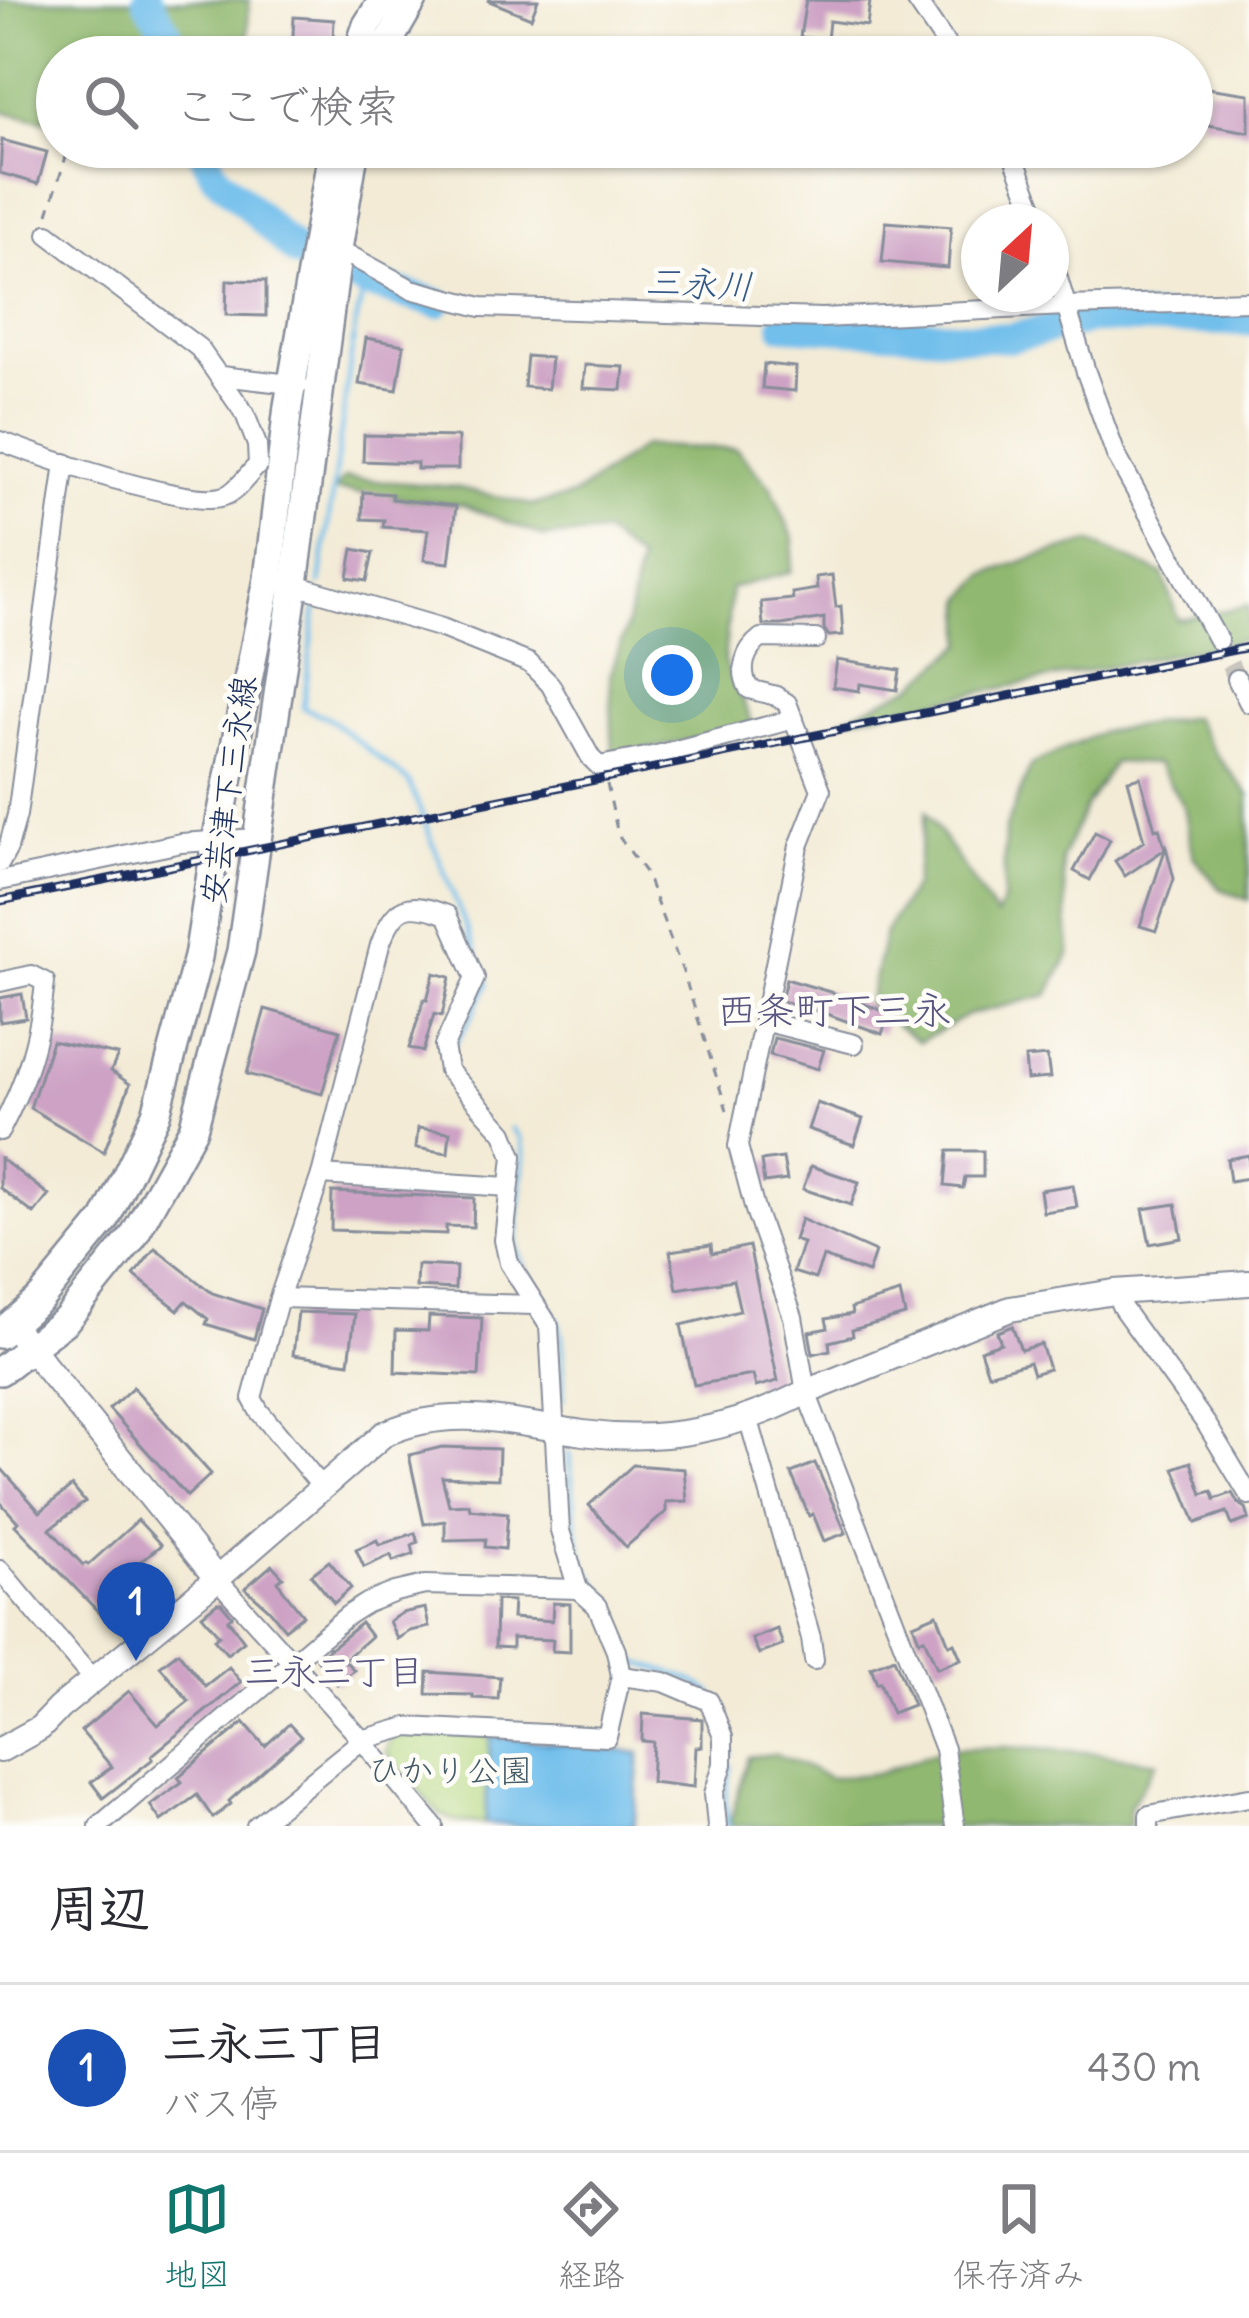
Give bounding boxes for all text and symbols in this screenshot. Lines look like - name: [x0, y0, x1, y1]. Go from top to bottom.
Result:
- search box: [36, 36, 1213, 168]
- icon: search: [78, 69, 144, 135]
- text: ここで検索: [174, 78, 399, 134]
- north arrow: [961, 204, 1069, 312]
- water label: 三永川: [644, 259, 754, 309]
- your location: [642, 645, 702, 705]
- street label: 安芸津下三永線: [191, 673, 265, 907]
- district label: 西条町下三永: [717, 986, 951, 1035]
- pin: 1: [97, 1562, 175, 1661]
- district label: 三永三丁目: [244, 1649, 424, 1694]
- park label: ひかり公園: [368, 1749, 533, 1791]
- text: 周辺: [48, 1876, 150, 1940]
- text: 三永三丁目: [162, 2015, 387, 2071]
- text: 1: [79, 2043, 95, 2092]
- text: 430 m: [1087, 2043, 1201, 2092]
- text: バス停: [162, 2079, 279, 2128]
- tab: 地図: [164, 2176, 230, 2296]
- tab: 経路: [558, 2176, 624, 2296]
- tab: 保存済み: [953, 2176, 1085, 2296]

